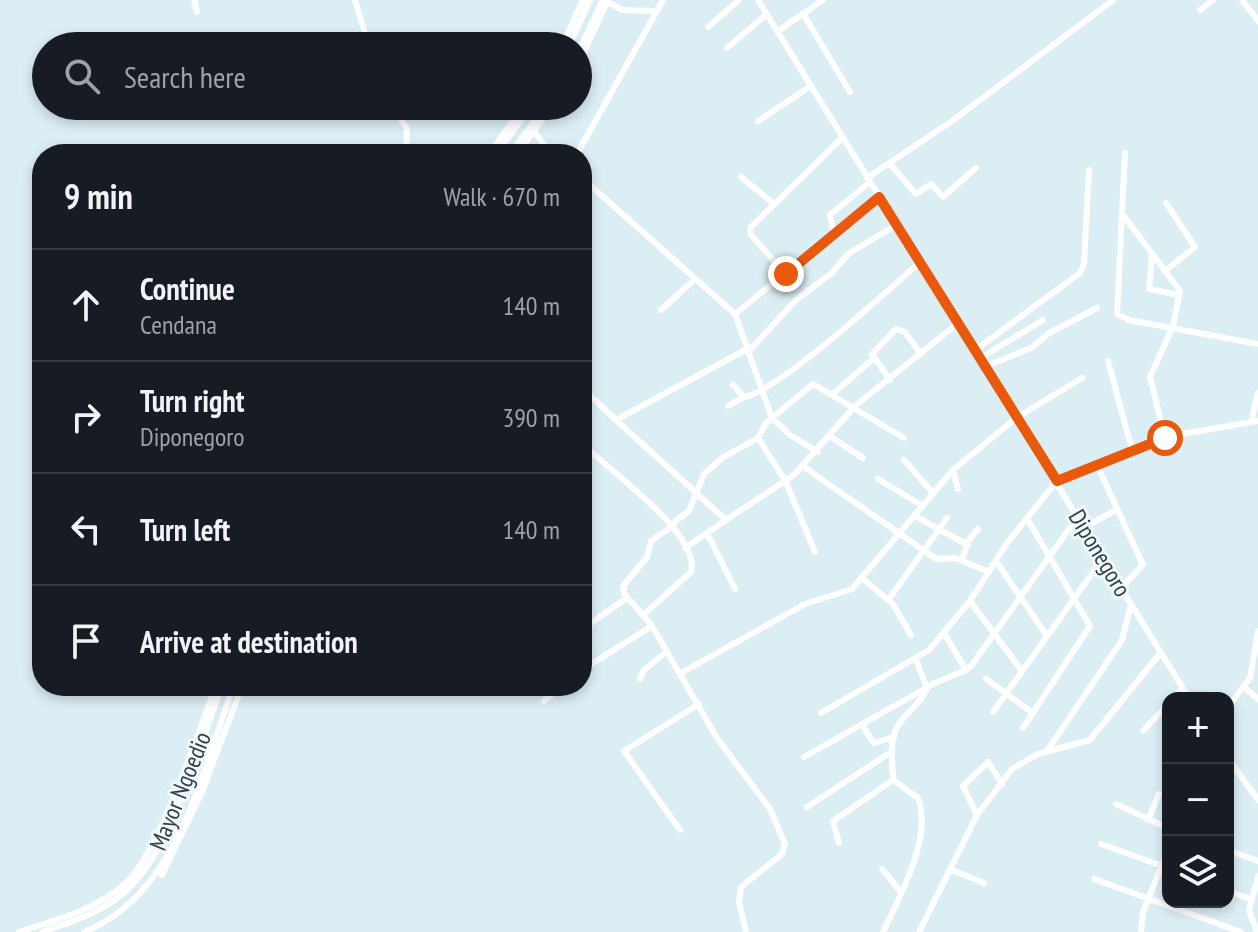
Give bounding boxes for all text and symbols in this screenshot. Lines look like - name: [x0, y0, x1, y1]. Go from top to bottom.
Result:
- search box: [32, 32, 592, 120]
- icon: search: [60, 54, 104, 98]
- text: Search here: [124, 57, 246, 96]
- text: 9 min: [64, 174, 133, 218]
- text: Walk · 670 m: [443, 180, 560, 213]
- route end: [768, 256, 804, 292]
- text: Continue: [140, 269, 235, 308]
- icon: ahead: [64, 283, 108, 327]
- text: 140 m: [502, 289, 560, 322]
- text: Cendana: [140, 308, 217, 341]
- text: Turn right: [140, 381, 244, 420]
- icon: right: [64, 395, 108, 439]
- text: 390 m: [502, 401, 560, 434]
- text: Diponegoro: [140, 420, 245, 453]
- route start: [1147, 420, 1183, 456]
- street label: Diponegoro: [1062, 504, 1138, 602]
- icon: left: [64, 507, 108, 551]
- text: Turn left: [140, 510, 230, 549]
- text: 140 m: [502, 513, 560, 546]
- icon: arrive: [64, 619, 108, 663]
- text: Arrive at destination: [140, 622, 358, 661]
- map controls: [1162, 692, 1234, 908]
- button: +: [1162, 692, 1234, 764]
- street label: Mayor Ngoedio: [142, 727, 218, 855]
- button: −: [1162, 764, 1234, 836]
- button: layers: [1162, 836, 1234, 908]

